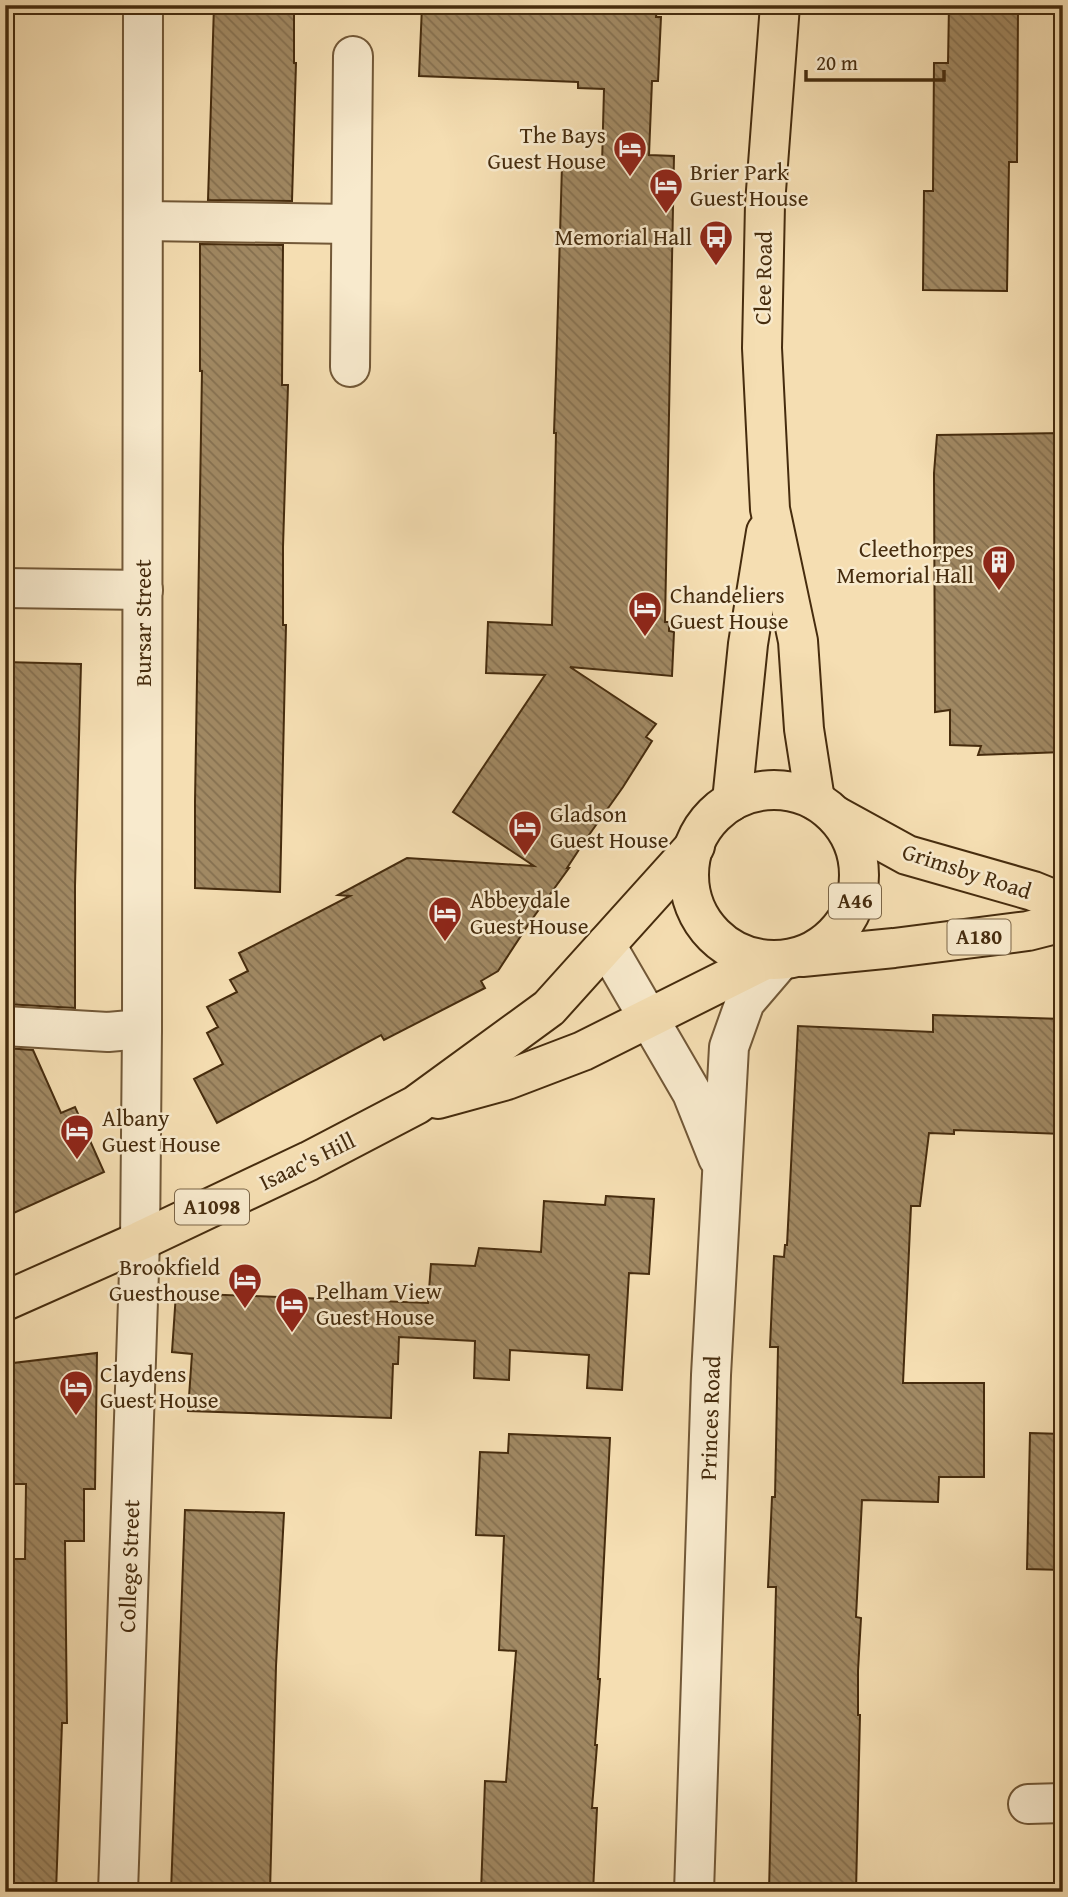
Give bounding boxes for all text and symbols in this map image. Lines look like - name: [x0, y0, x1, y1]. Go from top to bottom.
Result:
- scale bar: [806, 38, 944, 82]
- text: 20 m: [816, 47, 858, 78]
- place label: The Bays Guest House: [488, 118, 606, 177]
- hotel icon: The Bays Guest House: [611, 129, 649, 178]
- place label: Brier Park Guest House: [690, 155, 808, 214]
- hotel icon: Brier Park Guest House: [647, 166, 685, 215]
- bus stop icon: Memorial Hall: [697, 218, 735, 267]
- place label: Memorial Hall: [554, 220, 692, 253]
- street label: Clee Road: [745, 230, 780, 325]
- place label: Cleethorpes Memorial Hall: [836, 532, 974, 591]
- building icon: Cleethorpes Memorial Hall: [980, 543, 1018, 592]
- street label: Bursar Street: [126, 559, 159, 687]
- place label: Chandeliers Guest House: [670, 578, 788, 637]
- hotel icon: Chandeliers Guest House: [626, 589, 664, 638]
- place label: Gladson Guest House: [550, 797, 668, 856]
- hotel icon: Gladson Guest House: [506, 808, 544, 857]
- street label: Grimsby Road: [898, 834, 1037, 907]
- place label: Abbeydale Guest House: [470, 883, 588, 942]
- road number: A46: [829, 884, 881, 918]
- hotel icon: Abbeydale Guest House: [426, 894, 464, 943]
- road number: A180: [948, 920, 1010, 954]
- place label: Albany Guest House: [102, 1101, 220, 1160]
- hotel icon: Albany Guest House: [58, 1112, 96, 1161]
- street label: Isaac's Hill: [253, 1123, 360, 1198]
- road number: A1098: [175, 1190, 249, 1224]
- place label: Brookfield Guesthouse: [109, 1250, 221, 1309]
- hotel icon: Brookfield Guesthouse: [226, 1261, 264, 1310]
- place label: Pelham View Guest House: [316, 1274, 443, 1333]
- hotel icon: Pelham View Guest House: [273, 1285, 311, 1334]
- street label: Princes Road: [691, 1354, 728, 1481]
- place label: Claydens Guest House: [100, 1357, 218, 1416]
- hotel icon: Claydens Guest House: [57, 1368, 95, 1417]
- street label: College Street: [110, 1499, 147, 1633]

